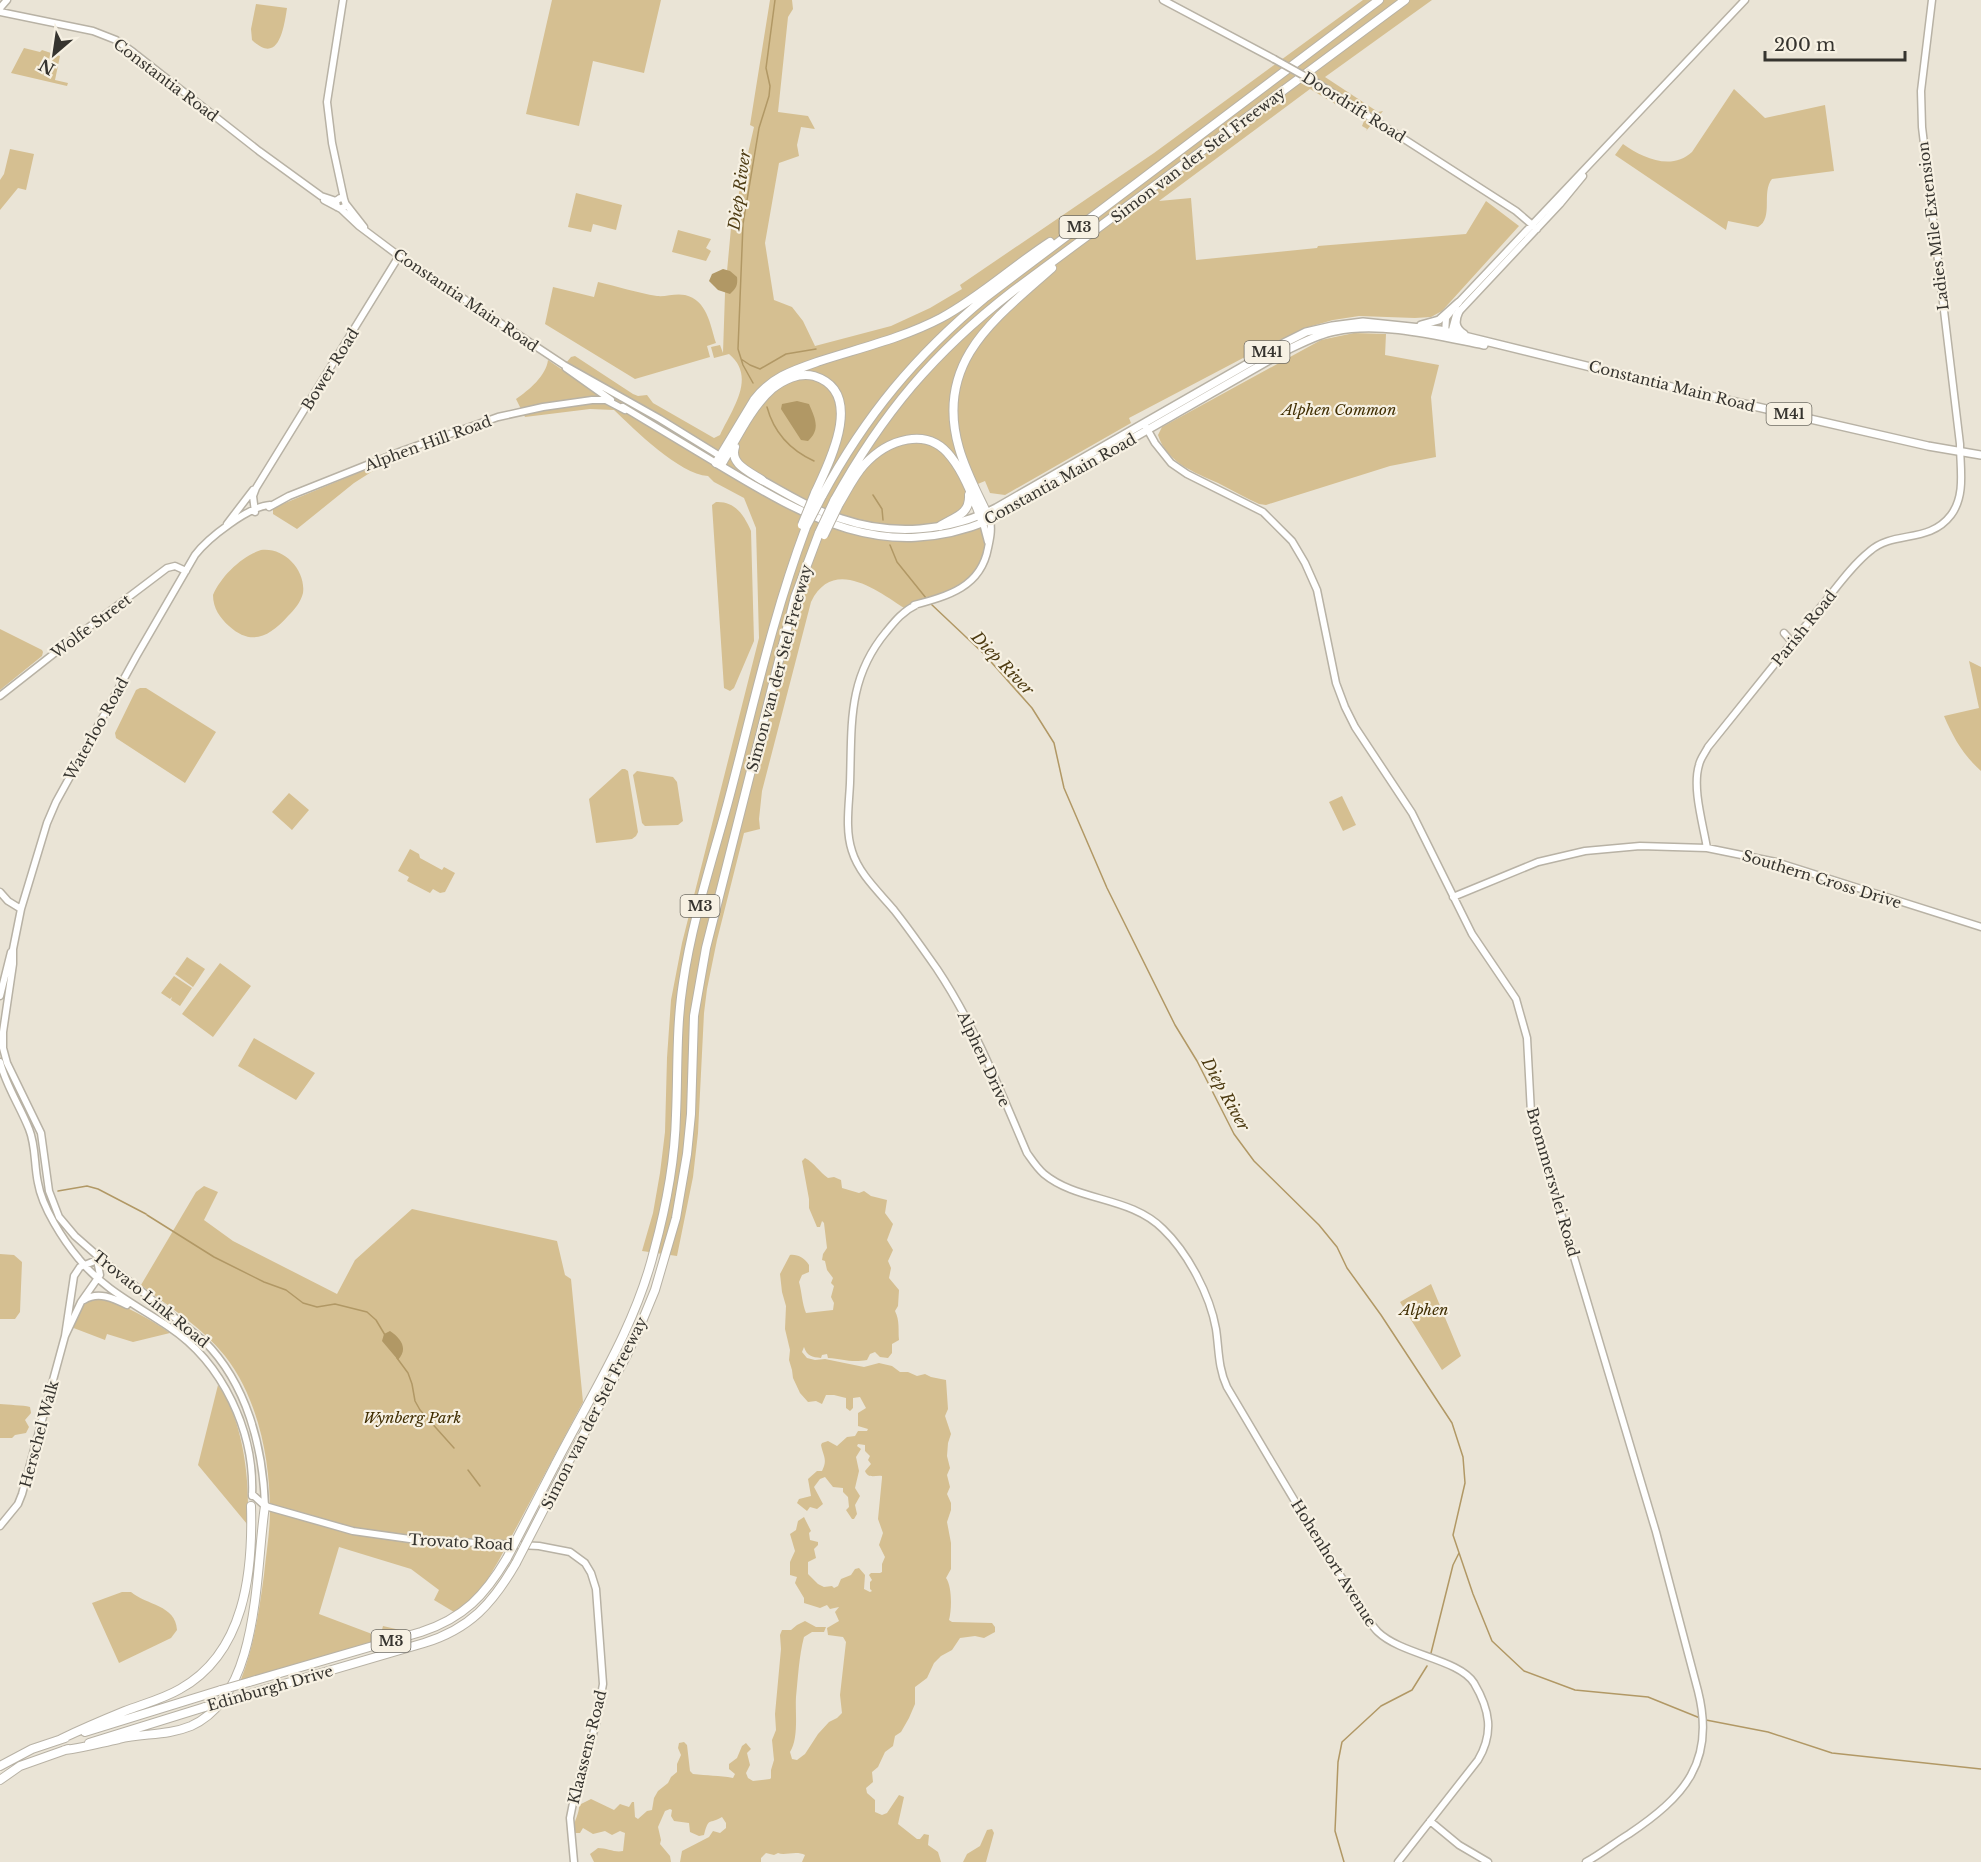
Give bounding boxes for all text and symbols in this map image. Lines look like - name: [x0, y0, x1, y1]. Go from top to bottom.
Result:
- north arrow: [24, 24, 84, 84]
- scale bar: [1765, 24, 1904, 62]
- street label: Constantia Road: [110, 34, 222, 126]
- text: 200 m: [1774, 34, 1835, 56]
- text: N: [35, 55, 58, 80]
- street label: Doordrift Road: [1299, 68, 1409, 146]
- street label: Simon van der Stel Freeway: [1107, 83, 1289, 227]
- street label: Ladies Mile Extension: [1913, 140, 1953, 312]
- water label: Diep River: [723, 148, 755, 232]
- road number: M3: [1060, 216, 1098, 238]
- street label: Constantia Main Road: [390, 244, 542, 356]
- street label: Bower Road: [297, 324, 363, 414]
- road number: M41: [1244, 341, 1290, 363]
- street label: Constantia Main Road: [1587, 356, 1757, 416]
- park label: Alphen Common: [1280, 400, 1396, 419]
- road number: M41: [1766, 403, 1812, 425]
- street label: Alphen Hill Road: [361, 411, 494, 475]
- street label: Constantia Main Road: [981, 429, 1139, 529]
- street label: Simon van der Stel Freeway: [742, 562, 816, 774]
- street label: Parish Road: [1768, 586, 1840, 670]
- street label: Wolfe Street: [46, 590, 135, 663]
- water label: Diep River: [967, 626, 1039, 700]
- street label: Waterloo Road: [59, 674, 132, 785]
- street label: Southern Cross Drive: [1740, 846, 1904, 912]
- road number: M3: [680, 895, 720, 917]
- street label: Alphen Drive: [953, 1007, 1014, 1110]
- water label: Diep River: [1197, 1053, 1255, 1135]
- street label: Brommersvlei Road: [1523, 1105, 1583, 1259]
- street label: Trovato Link Road: [89, 1246, 213, 1352]
- park label: Alphen: [1398, 1300, 1448, 1319]
- street label: Simon van der Stel Freeway: [537, 1313, 651, 1513]
- street label: Herschel Walk: [16, 1378, 63, 1490]
- park label: Wynberg Park: [363, 1408, 461, 1427]
- street label: Hohenhort Avenue: [1287, 1496, 1381, 1630]
- street label: Trovato Road: [408, 1530, 514, 1554]
- road number: M3: [372, 1630, 410, 1652]
- street label: Edinburgh Drive: [205, 1661, 335, 1715]
- street label: Klaassens Road: [564, 1688, 610, 1806]

